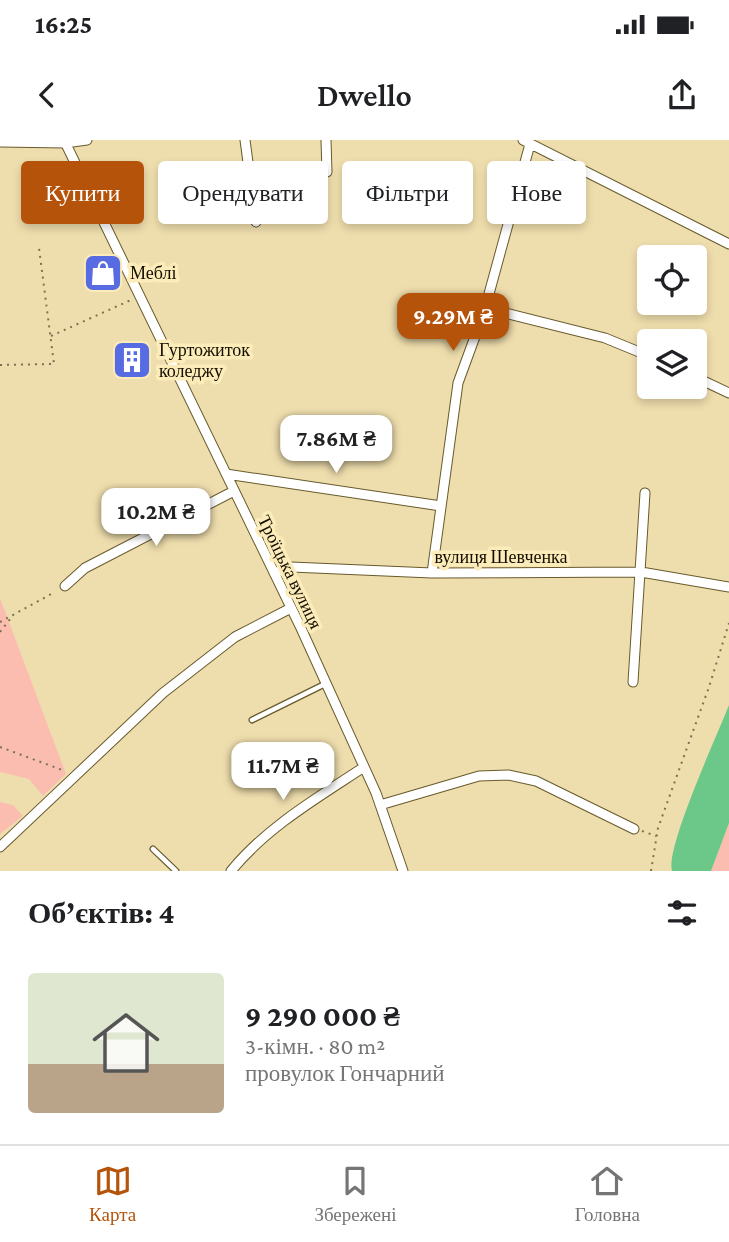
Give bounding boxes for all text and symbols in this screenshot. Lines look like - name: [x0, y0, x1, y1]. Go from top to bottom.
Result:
- text: 16:25: [35, 10, 92, 39]
- icon: back: [28, 76, 66, 114]
- icon: share: [663, 76, 701, 114]
- text: Dwello: [317, 77, 412, 113]
- chip: Купити: [21, 161, 144, 224]
- chip: Орендувати: [158, 161, 328, 224]
- chip: Фільтри: [342, 161, 473, 224]
- chip: Нове: [487, 161, 586, 224]
- map controls: [637, 245, 707, 399]
- button: locate: [637, 245, 707, 315]
- shop icon: Меблі: [82, 252, 124, 294]
- place label: Меблі: [130, 263, 176, 283]
- pin: 9.29M ₴: [388, 294, 518, 353]
- text: 9.29M ₴: [413, 303, 493, 329]
- button: layers: [637, 329, 707, 399]
- building icon: Гуртожиток коледжу: [111, 339, 153, 381]
- place label: Гуртожиток коледжу: [159, 340, 250, 381]
- pin: 7.86M ₴: [271, 416, 401, 475]
- text: 7.86M ₴: [296, 425, 376, 451]
- pin: 10.2M ₴: [91, 488, 221, 548]
- text: 10.2M ₴: [117, 498, 195, 524]
- street label: Троїцька вулиця: [254, 512, 326, 632]
- street label: вулиця Шевченка: [434, 547, 568, 567]
- pin: 11.7M ₴: [218, 742, 348, 802]
- text: 11.7M ₴: [247, 752, 319, 778]
- icon: filters: [663, 894, 701, 932]
- text: Об’єктів: 4: [28, 896, 175, 929]
- text: 9 290 000 ₴: [245, 999, 400, 1032]
- icon: home: [84, 1001, 168, 1085]
- text: 3-кімн. · 80 m²: [245, 1033, 385, 1059]
- text: провулок Гончарний: [245, 1060, 445, 1086]
- tab: Карта: [89, 1162, 136, 1226]
- tab: Збережені: [314, 1162, 396, 1226]
- tab: Головна: [575, 1162, 640, 1226]

